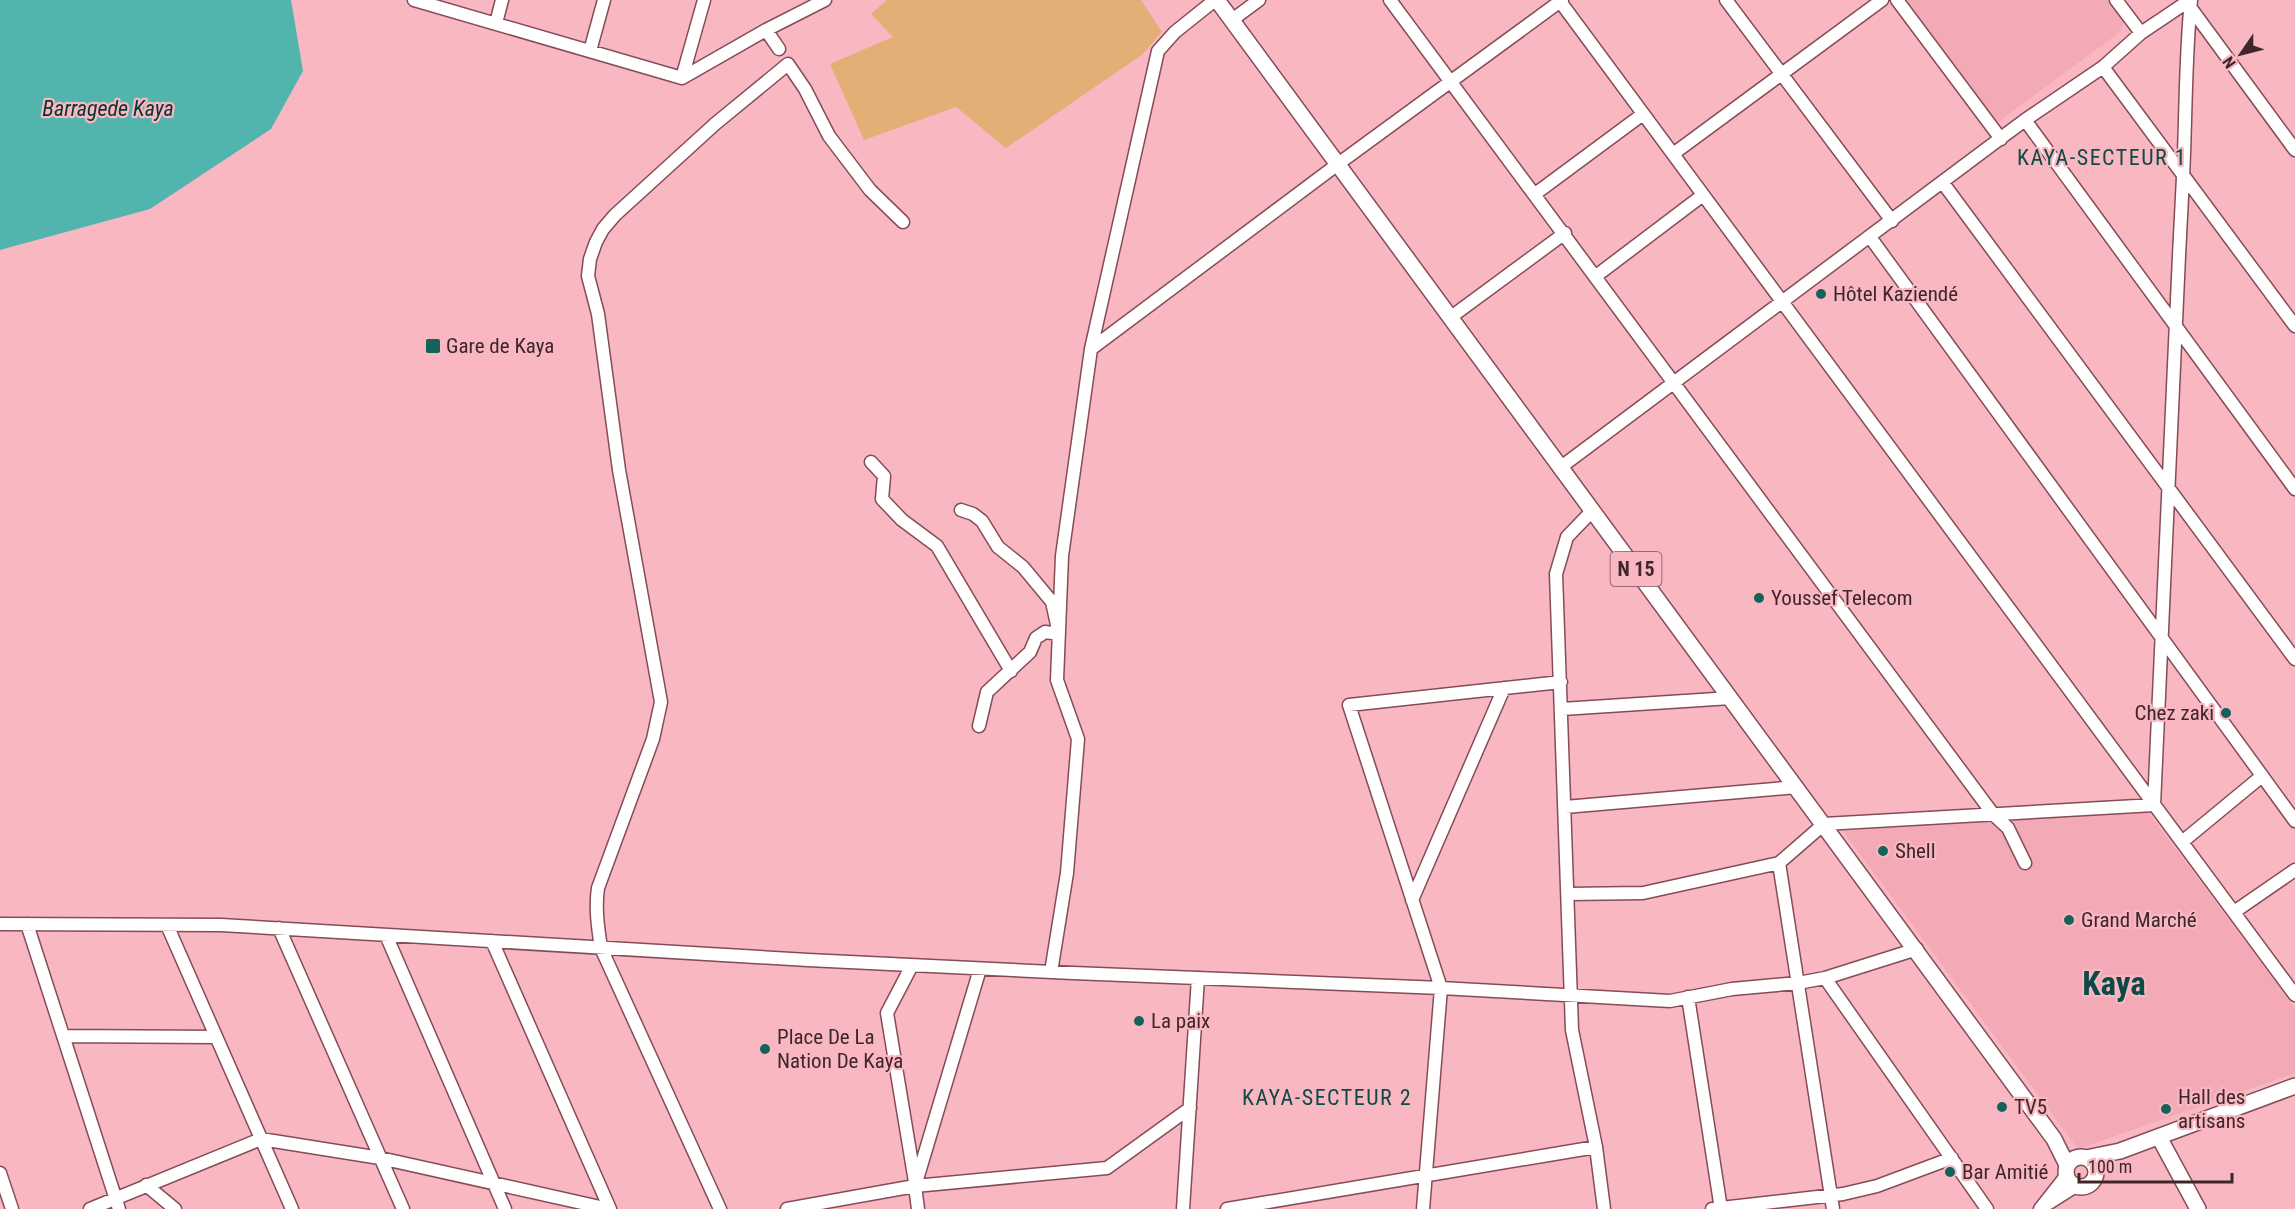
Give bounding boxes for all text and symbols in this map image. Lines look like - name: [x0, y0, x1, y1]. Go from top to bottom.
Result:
- north arrow: [2211, 24, 2271, 84]
- text: N: [2219, 53, 2240, 72]
- water label: Barragede Kaya: [42, 96, 174, 121]
- district label: KAYA-SECTEUR 1: [2017, 145, 2187, 170]
- place label: Hôtel Kaziendé: [1833, 282, 1958, 306]
- marker: Hôtel Kaziendé: [1814, 287, 1828, 301]
- place label: Gare de Kaya: [446, 334, 554, 358]
- marker: Gare de Kaya: [424, 337, 442, 355]
- road number: N 15: [1610, 552, 1662, 586]
- place label: Youssef Telecom: [1771, 586, 1913, 610]
- marker: Youssef Telecom: [1752, 591, 1766, 605]
- place label: Chez zaki: [2135, 701, 2214, 725]
- marker: Chez zaki: [2219, 706, 2233, 720]
- place label: Shell: [1895, 839, 1936, 863]
- marker: Shell: [1876, 844, 1890, 858]
- place label: Grand Marché: [2081, 908, 2197, 932]
- marker: Grand Marché: [2062, 913, 2076, 927]
- district label: Kaya: [2082, 964, 2146, 1003]
- place label: La paix: [1151, 1009, 1210, 1033]
- marker: La paix: [1132, 1014, 1146, 1028]
- place label: Place De La Nation De Kaya: [777, 1025, 903, 1073]
- marker: Place De La Nation De Kaya: [758, 1042, 772, 1056]
- district label: KAYA-SECTEUR 2: [1242, 1085, 1412, 1110]
- place label: Hall des artisans: [2178, 1085, 2245, 1133]
- place label: TV5: [2014, 1095, 2047, 1119]
- marker: TV5: [1995, 1100, 2009, 1114]
- marker: Hall des artisans: [2159, 1102, 2173, 1116]
- scale bar: [2079, 1146, 2232, 1184]
- text: 100 m: [2088, 1156, 2132, 1177]
- place label: Bar Amitié: [1962, 1160, 2049, 1184]
- marker: Bar Amitié: [1943, 1165, 1957, 1179]

